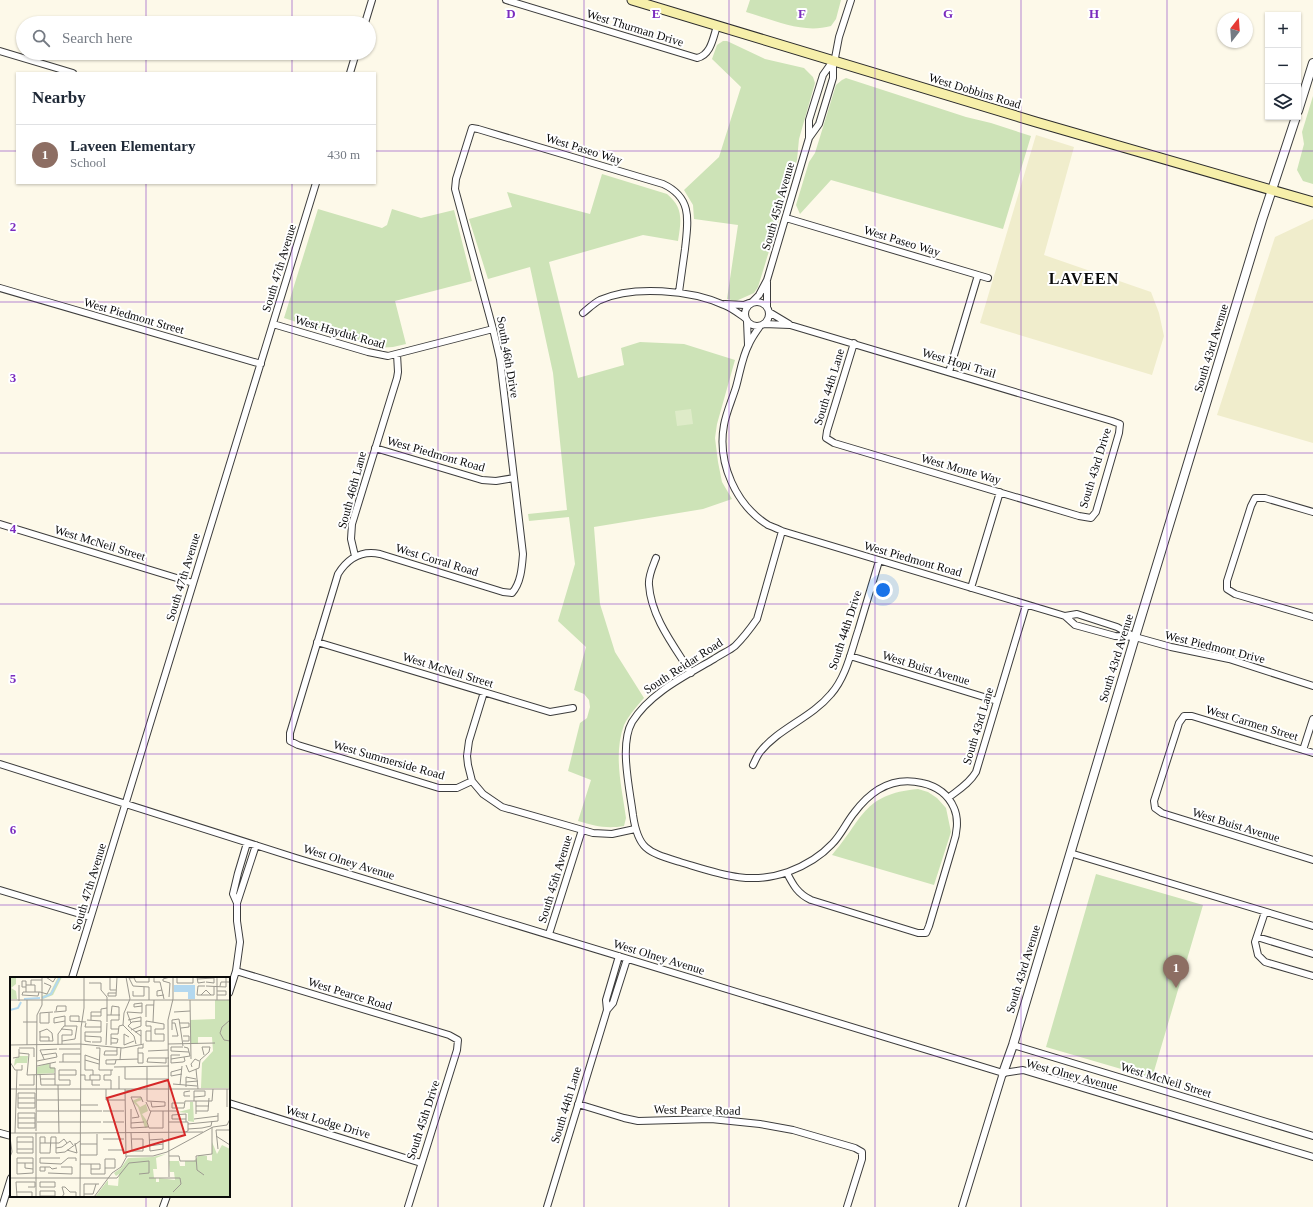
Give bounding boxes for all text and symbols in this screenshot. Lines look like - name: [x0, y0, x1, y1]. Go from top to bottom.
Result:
- text: D: [506, 6, 516, 21]
- text: E: [652, 6, 660, 21]
- text: F: [798, 6, 806, 21]
- text: G: [943, 6, 953, 21]
- text: H: [1089, 6, 1099, 21]
- street label: West Thurman Drive: [585, 7, 685, 49]
- north arrow: [1217, 12, 1253, 48]
- map controls: [1265, 12, 1301, 120]
- button: +: [1265, 12, 1301, 48]
- search box: [16, 16, 376, 60]
- icon: search: [30, 27, 52, 49]
- text: Search here: [62, 30, 132, 46]
- button: −: [1265, 48, 1301, 84]
- street label: West Dobbins Road: [927, 70, 1023, 112]
- button: layers: [1265, 84, 1301, 120]
- text: Nearby: [32, 88, 86, 107]
- street label: West Paseo Way: [544, 131, 624, 167]
- text: Laveen Elementary: [70, 138, 195, 154]
- text: 1: [42, 147, 48, 162]
- text: 430 m: [327, 147, 360, 162]
- text: School: [70, 155, 106, 170]
- street label: South 45th Avenue: [759, 160, 797, 252]
- text: 2: [10, 219, 16, 234]
- street label: South 47th Avenue: [259, 222, 299, 314]
- street label: West Paseo Way: [862, 223, 942, 259]
- district label: LAVEEN: [1049, 270, 1119, 287]
- street label: West Piedmont Street: [82, 295, 186, 337]
- street label: South 43rd Avenue: [1191, 302, 1231, 394]
- street label: West Hayduk Road: [293, 312, 387, 352]
- street label: South 46th Drive: [494, 315, 522, 399]
- street label: West Hopi Trail: [920, 345, 998, 381]
- street label: South 44th Lane: [811, 347, 847, 427]
- text: 3: [10, 370, 17, 385]
- street label: South 43rd Drive: [1076, 426, 1114, 510]
- street label: West Piedmont Road: [386, 433, 486, 475]
- street label: South 46th Lane: [335, 450, 369, 530]
- street label: West Monte Way: [919, 451, 1003, 487]
- text: 4: [10, 521, 17, 536]
- street label: West McNeil Street: [53, 523, 148, 564]
- street label: South 47th Avenue: [163, 531, 203, 623]
- street label: West Piedmont Road: [863, 538, 963, 580]
- street label: West Corral Road: [394, 541, 480, 579]
- your location: [873, 580, 893, 600]
- street label: South 44th Drive: [826, 589, 864, 671]
- street label: South 43rd Avenue: [1096, 612, 1136, 704]
- street label: West Piedmont Drive: [1163, 628, 1267, 666]
- street label: South Reidar Road: [641, 635, 725, 697]
- street label: West Buist Avenue: [881, 648, 971, 688]
- street label: West McNeil Street: [401, 650, 496, 691]
- text: 5: [10, 671, 17, 686]
- street label: South 43rd Lane: [960, 686, 996, 766]
- street label: West Carmen Street: [1204, 702, 1300, 744]
- street label: West Summerside Road: [332, 737, 446, 783]
- street label: West Buist Avenue: [1191, 805, 1281, 845]
- text: 6: [10, 822, 17, 837]
- street label: South 45th Avenue: [535, 833, 575, 925]
- street label: South 47th Avenue: [69, 841, 109, 933]
- street label: West Olney Avenue: [302, 841, 396, 883]
- street label: South 43rd Avenue: [1003, 923, 1043, 1015]
- street label: West Olney Avenue: [612, 936, 706, 978]
- pin: 1: [1163, 955, 1189, 988]
- street label: West Pearce Road: [306, 975, 394, 1013]
- inset map: [10, 977, 230, 1197]
- street label: West Olney Avenue: [1024, 1056, 1120, 1094]
- street label: West McNeil Street: [1119, 1060, 1214, 1101]
- street label: South 44th Lane: [548, 1065, 584, 1145]
- street label: South 45th Drive: [404, 1079, 442, 1161]
- street label: West Lodge Drive: [284, 1102, 372, 1142]
- street label: West Pearce Road: [653, 1102, 741, 1118]

